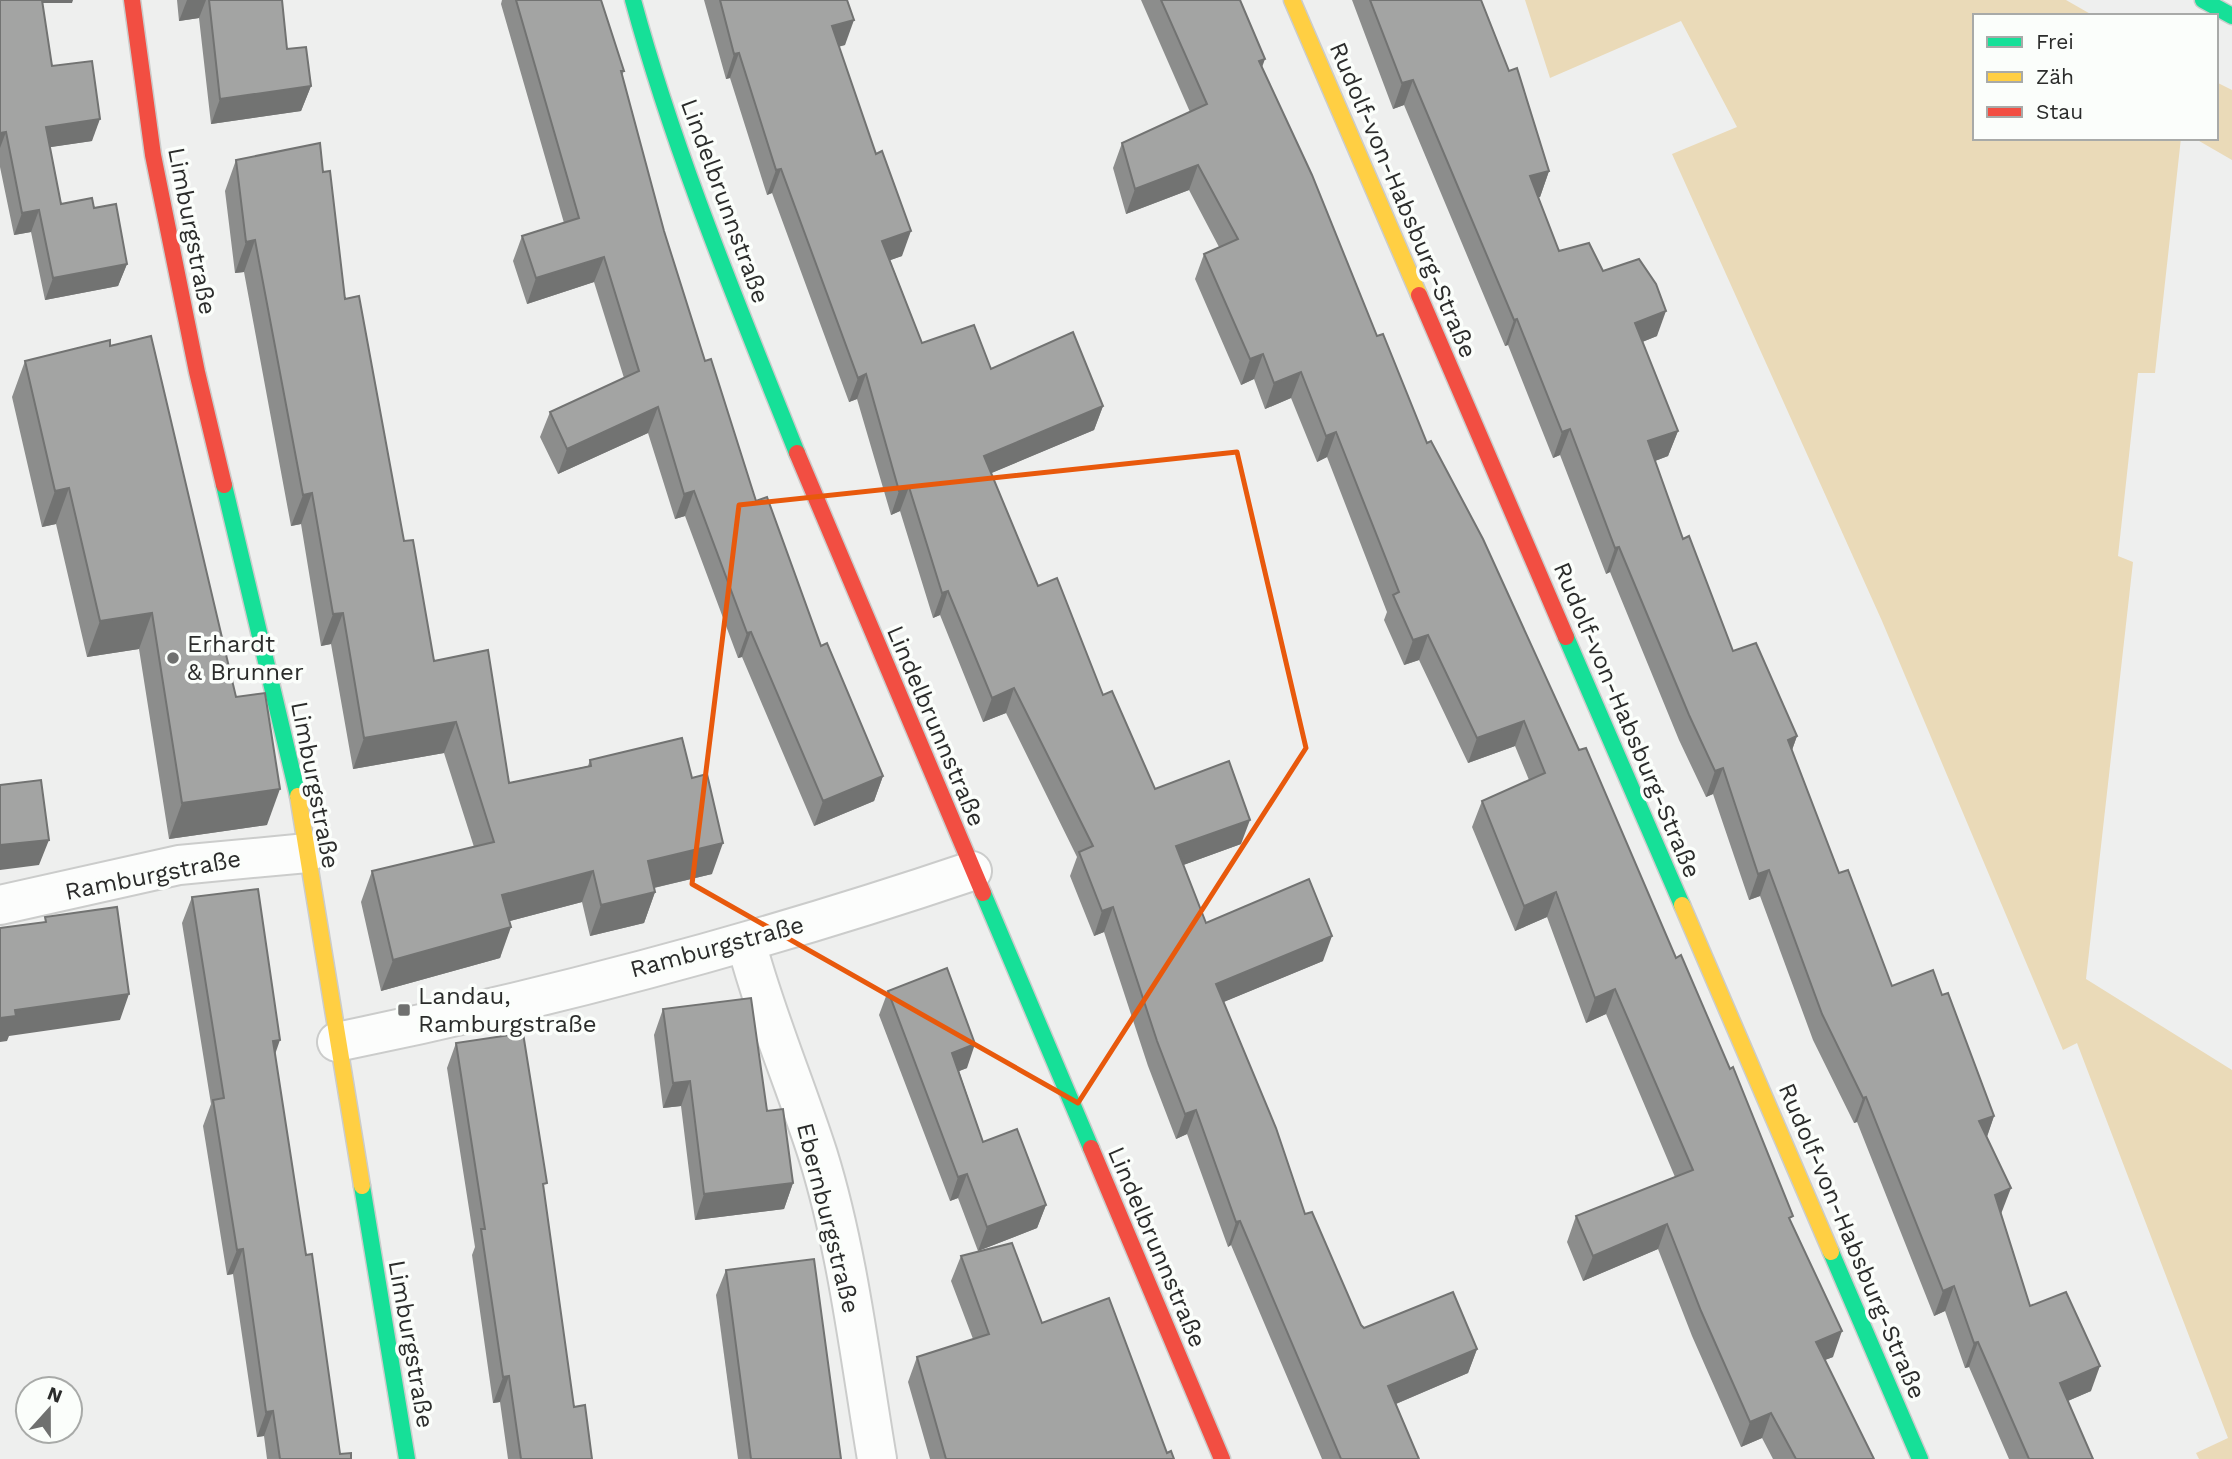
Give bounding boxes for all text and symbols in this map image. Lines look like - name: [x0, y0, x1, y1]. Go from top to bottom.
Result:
- legend: [1973, 14, 2218, 140]
- text: Frei: [2036, 29, 2074, 54]
- street label: Rudolf-von-Habsburg-Straße: [1324, 38, 1482, 362]
- text: Zäh: [2036, 64, 2074, 89]
- street label: Lindelbrunnstraße: [675, 95, 775, 307]
- text: Stau: [2036, 99, 2083, 124]
- street label: Limburgstraße: [162, 145, 222, 317]
- street label: Rudolf-von-Habsburg-Straße: [1548, 558, 1706, 882]
- street label: Lindelbrunnstraße: [881, 621, 991, 831]
- place label: Erhardt & Brunner: [187, 630, 304, 686]
- marker: Erhardt & Brunner: [165, 650, 181, 666]
- street label: Limburgstraße: [285, 699, 345, 871]
- street label: Ramburgstraße: [63, 844, 243, 906]
- street label: Ramburgstraße: [627, 910, 807, 984]
- place label: Landau, Ramburgstraße: [418, 982, 597, 1038]
- marker: Landau, Ramburgstraße: [396, 1002, 412, 1018]
- street label: Rudolf-von-Habsburg-Straße: [1773, 1079, 1931, 1403]
- street label: Ebernburgstraße: [791, 1120, 865, 1316]
- street label: Lindelbrunnstraße: [1102, 1142, 1212, 1352]
- street label: Limburgstraße: [382, 1258, 440, 1430]
- north arrow: [14, 1375, 84, 1445]
- text: N: [44, 1381, 66, 1408]

